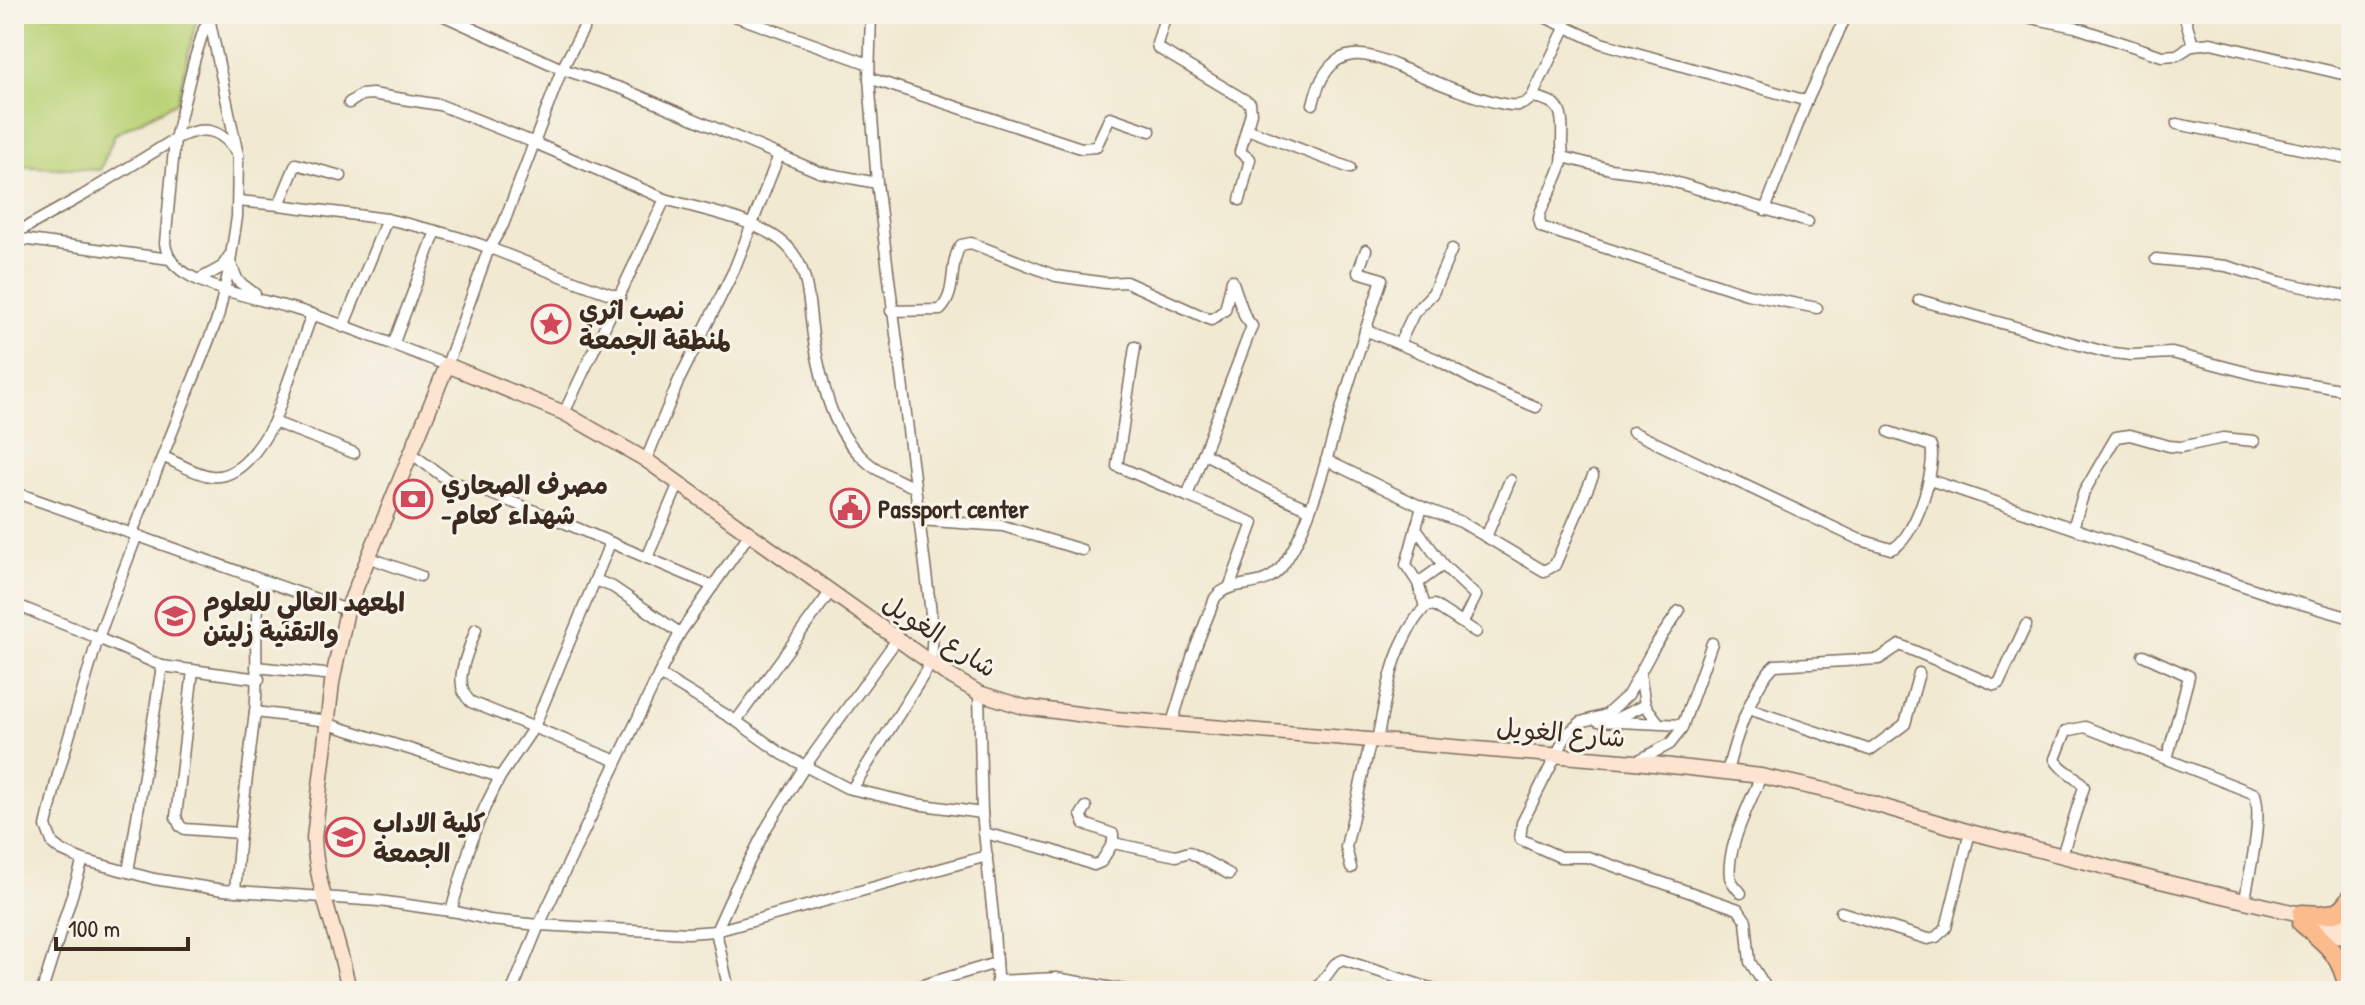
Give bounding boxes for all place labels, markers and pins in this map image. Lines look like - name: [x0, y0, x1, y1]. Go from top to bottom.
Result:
- place label: نصب اثري لمنطقة الجمعة: [579, 292, 731, 357]
- place icon: نصب اثري لمنطقة الجمعة: [530, 303, 572, 345]
- place label: مصرف الصحاري -شهداء كعام: [441, 467, 608, 535]
- bank icon: مصرف الصحاري -شهداء كعام: [392, 478, 434, 520]
- public building icon: Passport center: [829, 487, 871, 529]
- place label: Passport center: [878, 491, 1030, 527]
- place label: المعهد العالي للعلوم والتقنية زليتن: [203, 584, 405, 649]
- school or university icon: المعهد العالي للعلوم والتقنية زليتن: [154, 595, 196, 637]
- place label: كلية اﻻداب الجمعة: [373, 805, 486, 870]
- school or university icon: كلية اﻻداب الجمعة: [324, 816, 366, 858]

